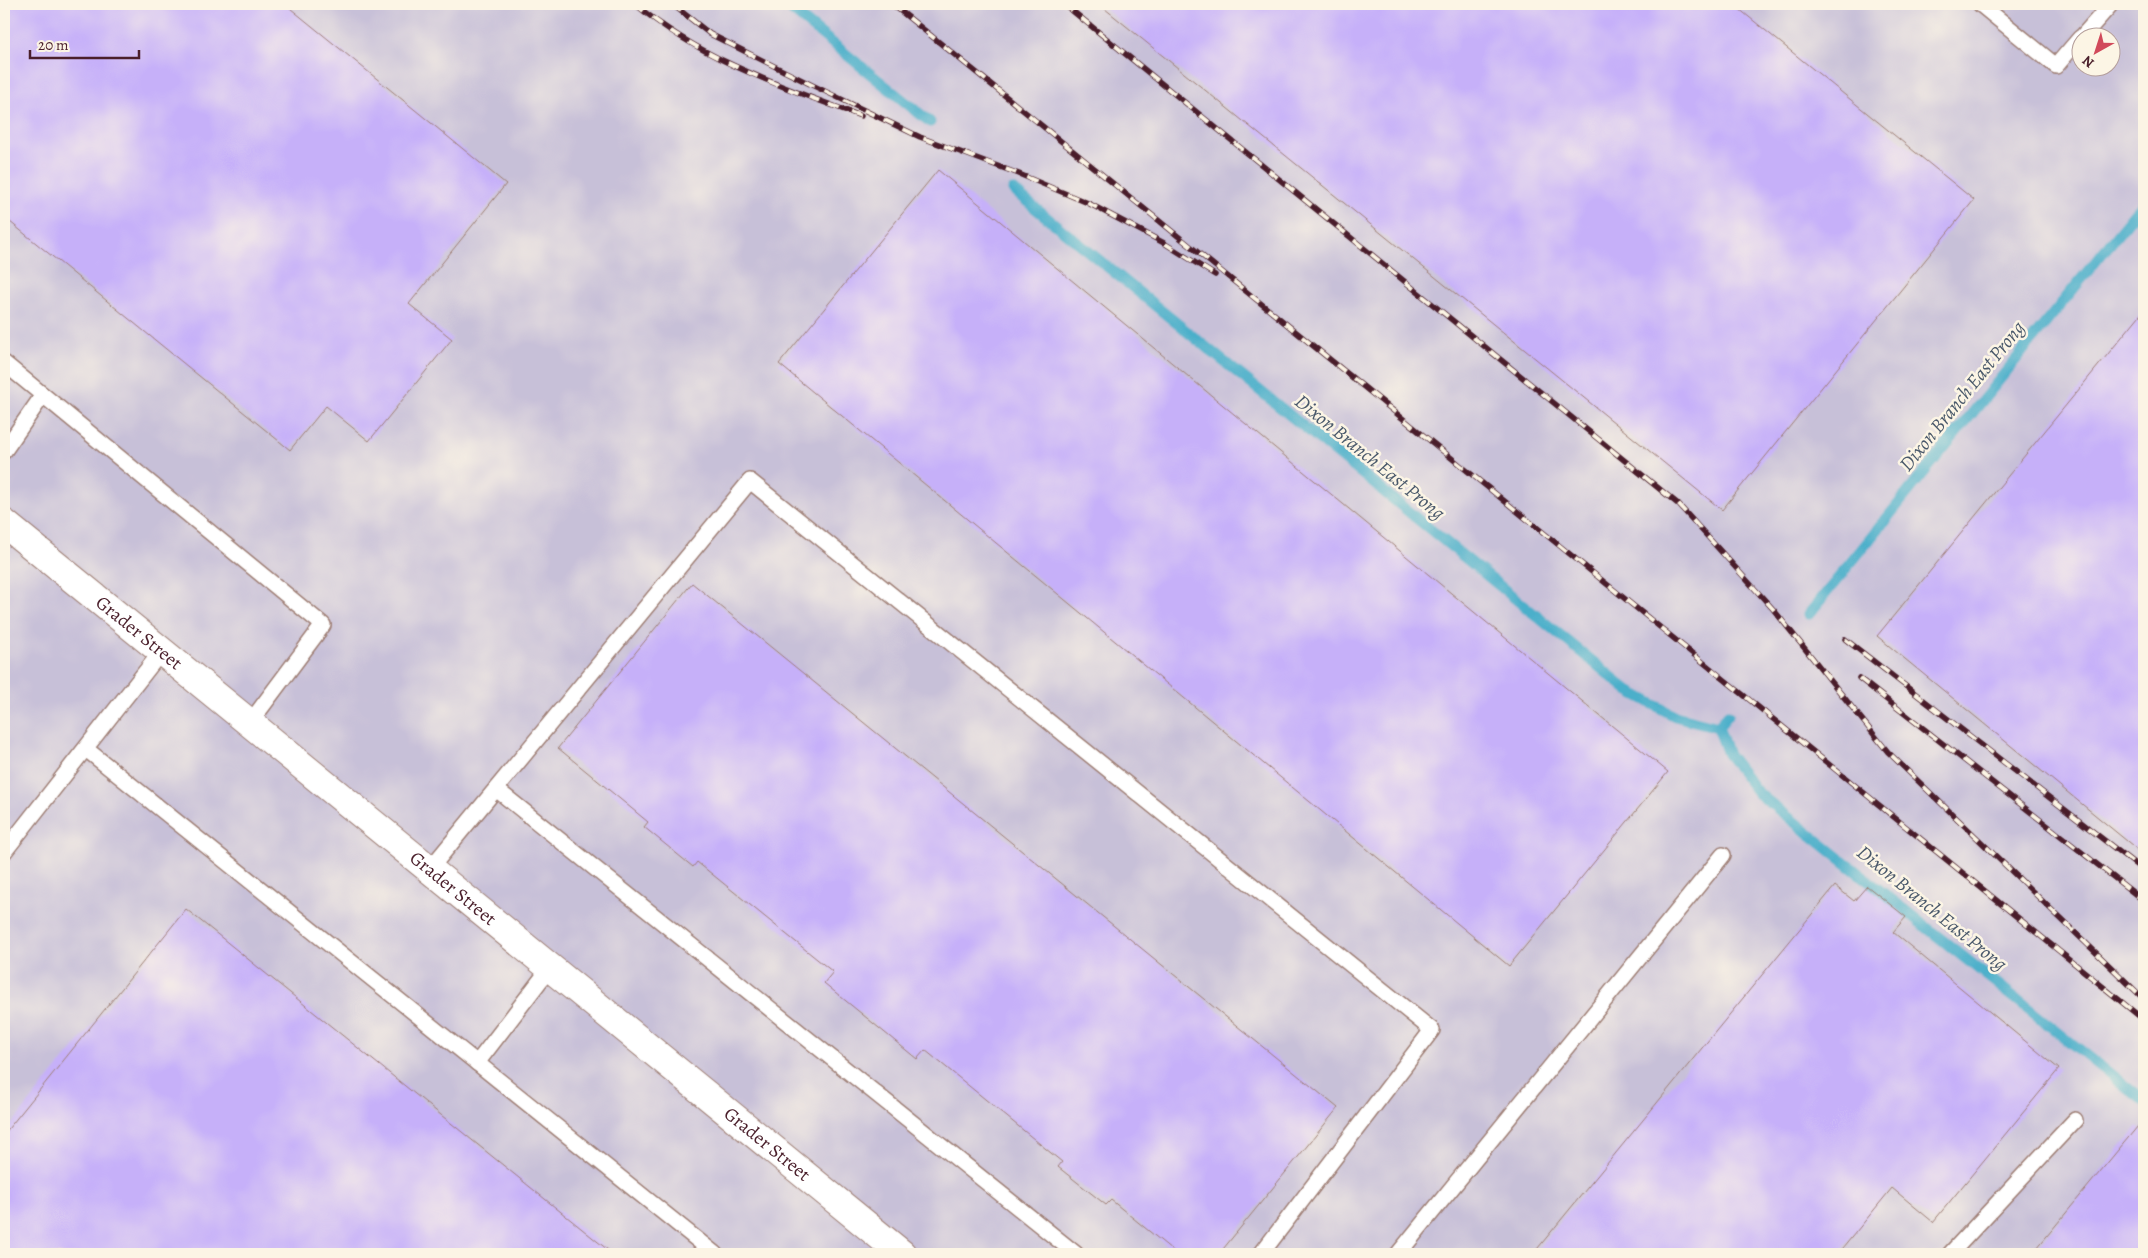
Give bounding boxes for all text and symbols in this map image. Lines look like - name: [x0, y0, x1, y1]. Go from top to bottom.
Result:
- scale bar: [30, 28, 139, 60]
- north arrow: [2070, 28, 2120, 78]
- text: 20 m: [38, 35, 69, 55]
- text: N: [2078, 51, 2098, 72]
- water label: Dixon Branch East Prong: [1893, 315, 2031, 477]
- water label: Dixon Branch East Prong: [1289, 388, 1451, 526]
- street label: Grader Street: [90, 590, 188, 676]
- water label: Dixon Branch East Prong: [1851, 839, 2013, 977]
- street label: Grader Street: [404, 845, 502, 932]
- street label: Grader Street: [718, 1101, 816, 1187]

